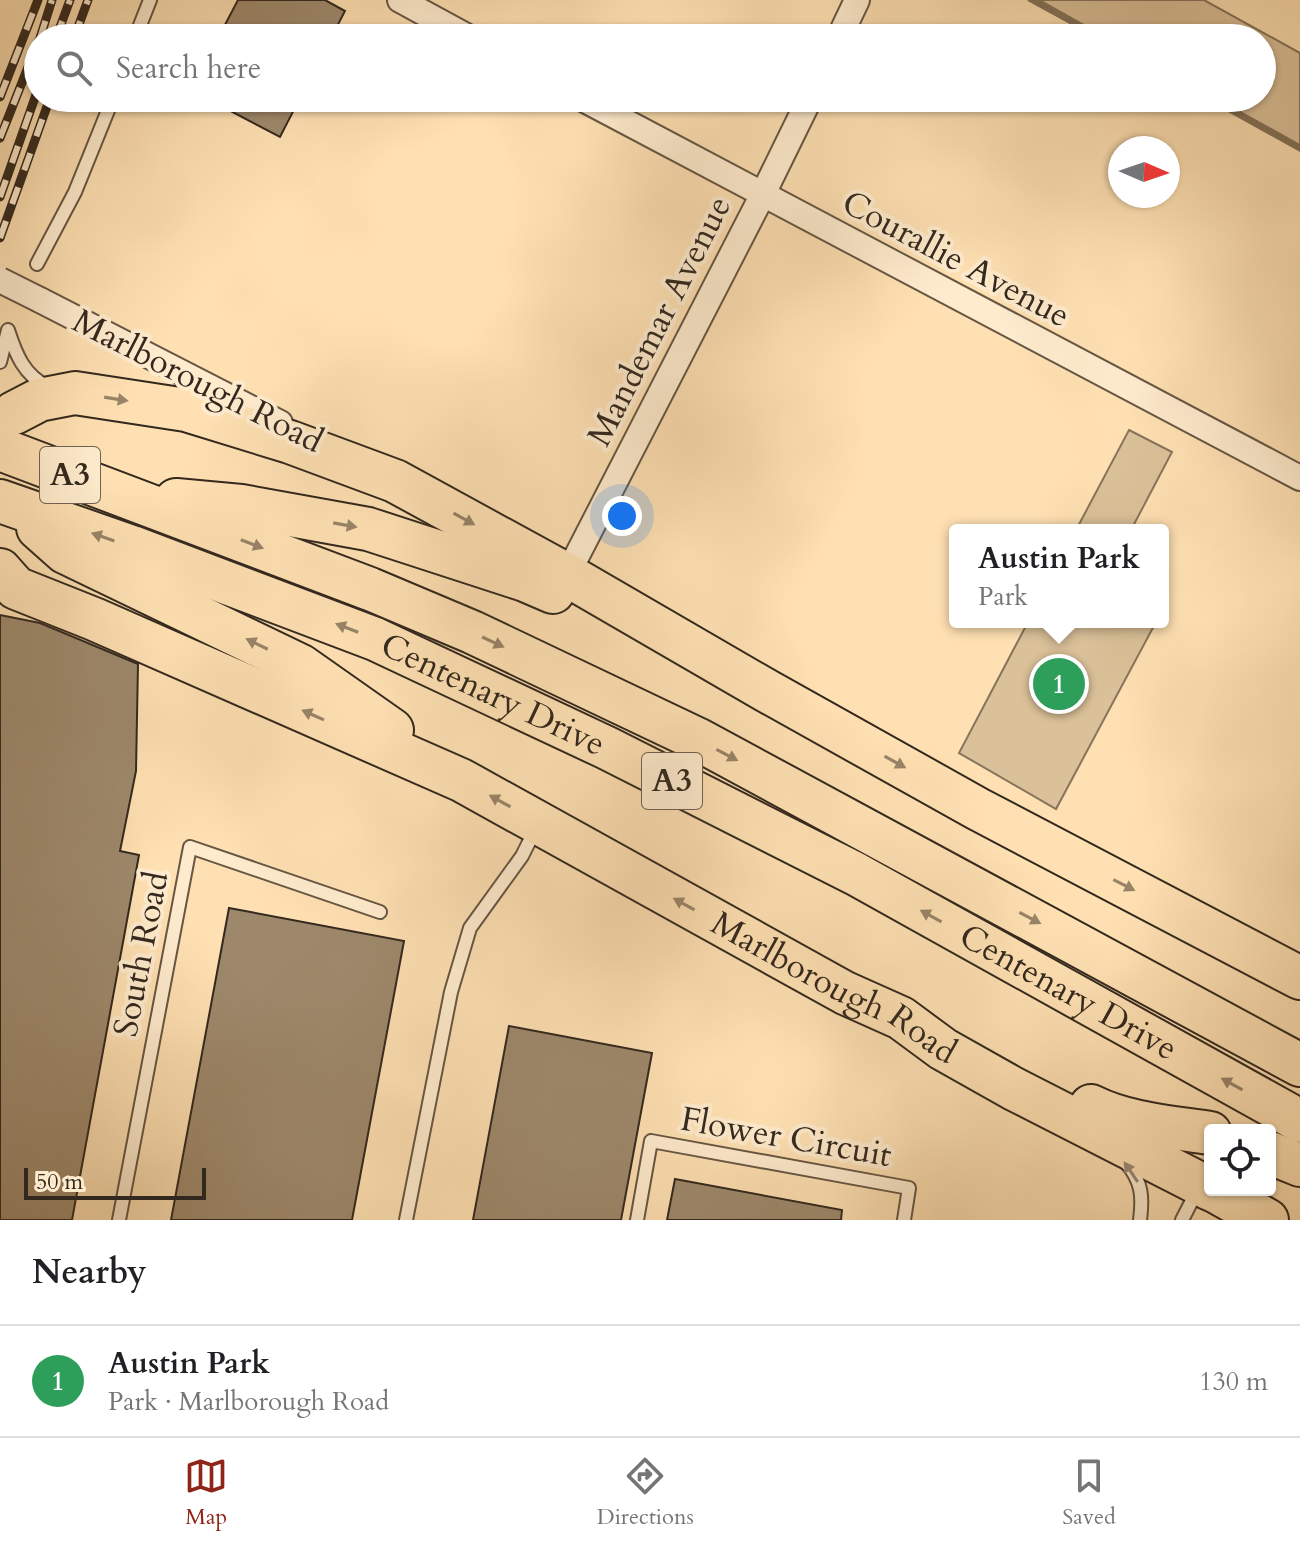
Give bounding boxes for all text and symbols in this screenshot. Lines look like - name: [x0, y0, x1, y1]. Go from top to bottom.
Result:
- search box: [24, 24, 1276, 112]
- icon: search: [52, 46, 96, 90]
- text: Search here: [116, 48, 261, 89]
- north arrow: [1108, 136, 1180, 208]
- street label: Courallie Avenue: [834, 180, 1078, 338]
- street label: Mandemar Avenue: [576, 188, 742, 454]
- street label: Marlborough Road: [65, 298, 331, 464]
- one-way arrow: [104, 393, 129, 406]
- road number: A3: [40, 447, 100, 503]
- your location: [602, 496, 642, 536]
- one-way arrow: [453, 512, 475, 526]
- one-way arrow: [333, 519, 358, 531]
- popup: [949, 524, 1169, 628]
- one-way arrow: [91, 530, 115, 542]
- one-way arrow: [240, 538, 264, 551]
- text: Austin Park: [978, 538, 1140, 579]
- text: Park: [978, 579, 1028, 614]
- one-way arrow: [335, 621, 359, 634]
- street label: Centenary Drive: [373, 622, 613, 767]
- one-way arrow: [481, 635, 505, 649]
- one-way arrow: [245, 637, 268, 651]
- pin: 1: [1033, 654, 1085, 714]
- one-way arrow: [301, 708, 324, 721]
- one-way arrow: [716, 748, 738, 762]
- road number: A3: [642, 753, 702, 809]
- one-way arrow: [884, 755, 906, 769]
- one-way arrow: [488, 795, 511, 808]
- street label: South Road: [102, 867, 180, 1041]
- one-way arrow: [1113, 878, 1136, 891]
- one-way arrow: [672, 897, 695, 910]
- street label: Marlborough Road: [703, 900, 965, 1075]
- one-way arrow: [920, 909, 943, 923]
- one-way arrow: [1018, 912, 1041, 925]
- street label: Centenary Drive: [951, 913, 1186, 1071]
- one-way arrow: [1221, 1077, 1243, 1091]
- street label: Flower Circuit: [677, 1096, 895, 1178]
- map controls: [1204, 1124, 1276, 1196]
- button: locate: [1204, 1124, 1276, 1196]
- one-way arrow: [1124, 1161, 1140, 1183]
- scale bar: [24, 1164, 206, 1200]
- text: 50 m: [36, 1167, 83, 1197]
- text: Nearby: [32, 1249, 147, 1295]
- text: Austin Park: [108, 1343, 270, 1384]
- text: 1: [51, 1364, 65, 1399]
- text: 130 m: [1199, 1364, 1268, 1399]
- text: Park · Marlborough Road: [108, 1384, 389, 1419]
- tab: Map: [184, 1454, 228, 1532]
- tab: Directions: [597, 1454, 694, 1532]
- tab: Saved: [1062, 1454, 1116, 1532]

